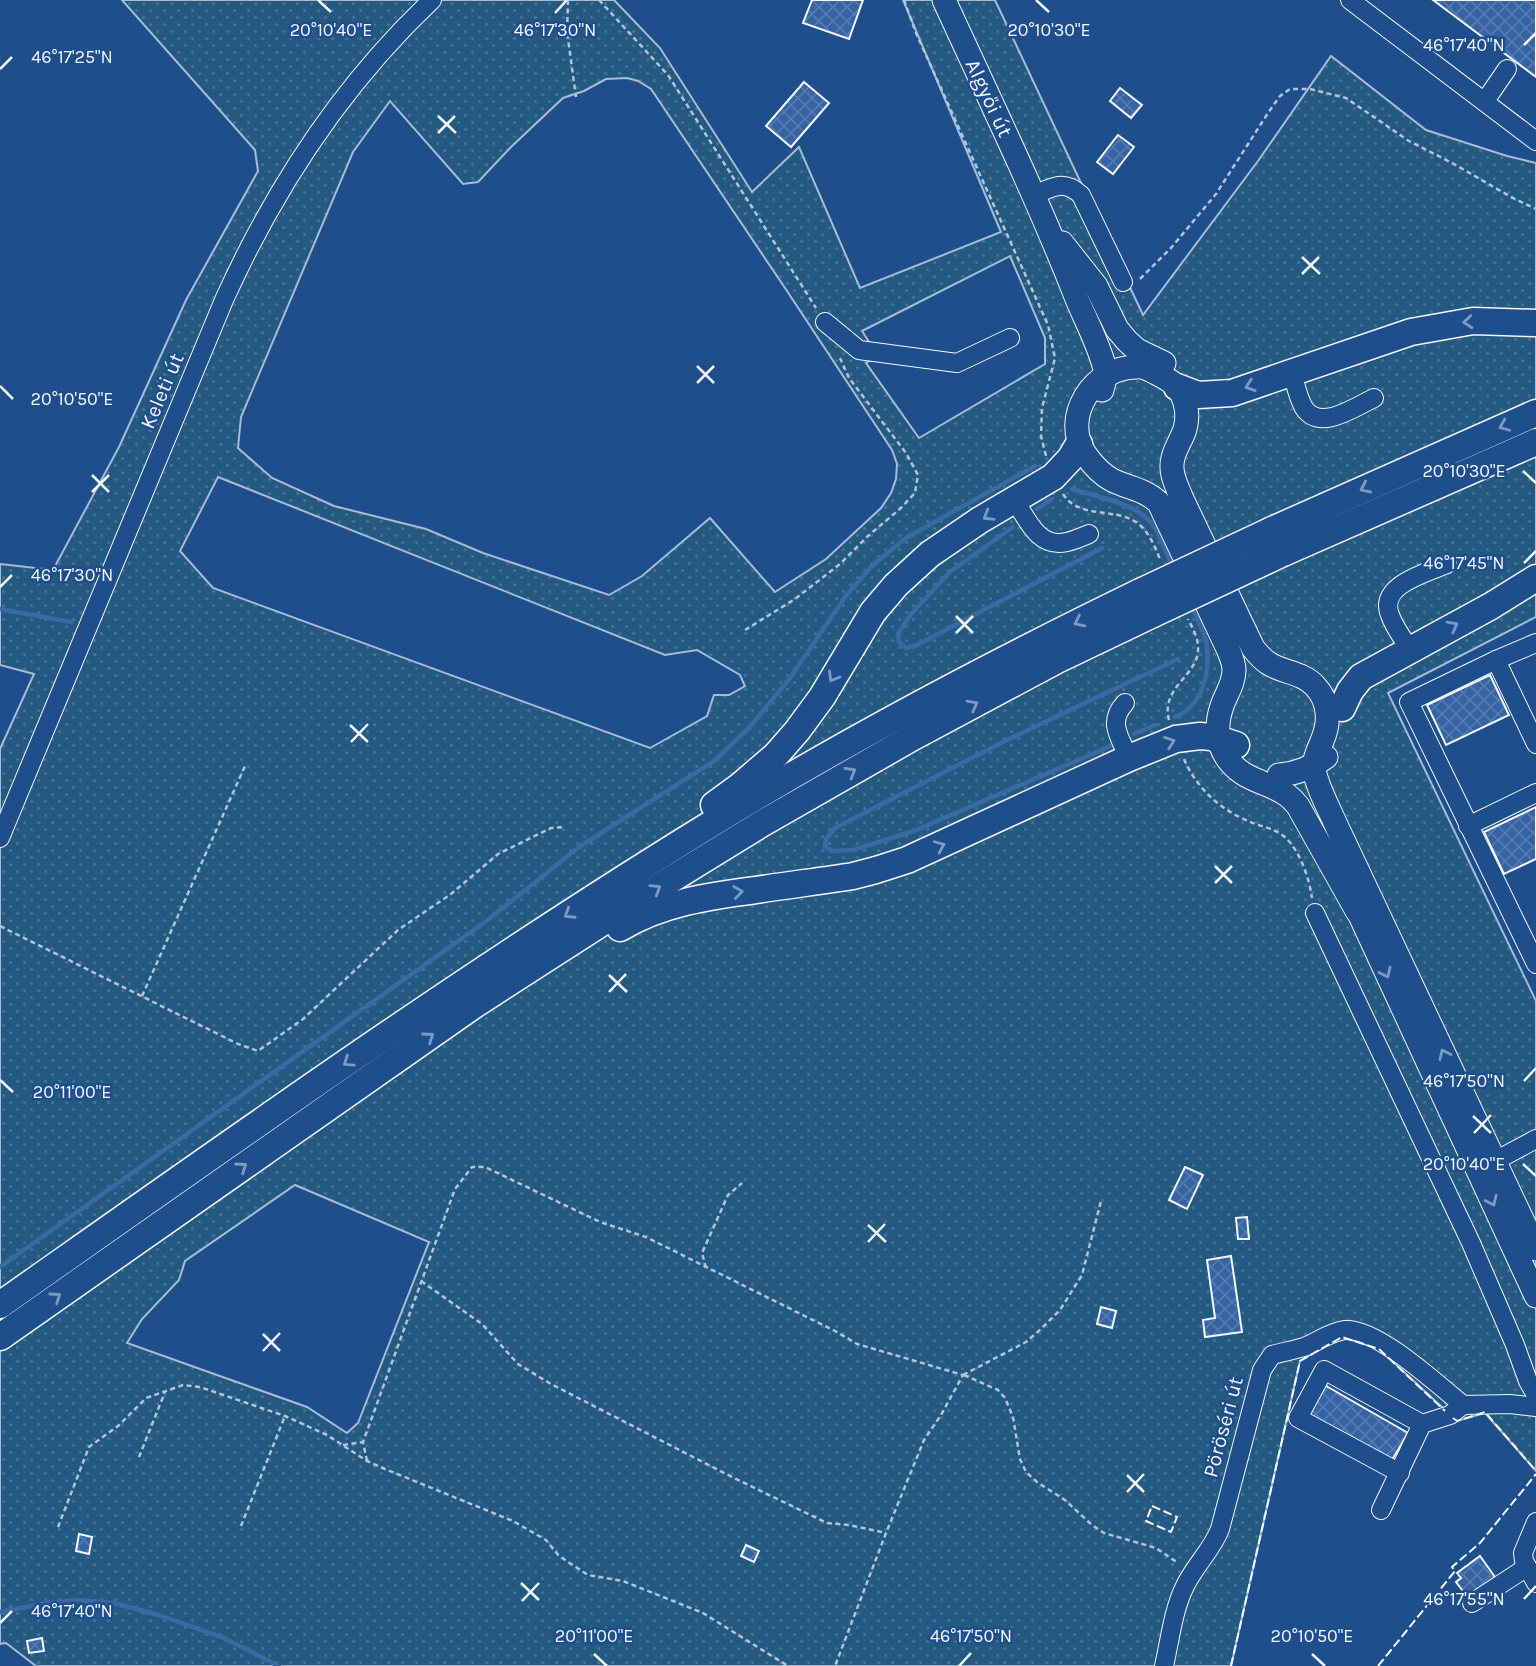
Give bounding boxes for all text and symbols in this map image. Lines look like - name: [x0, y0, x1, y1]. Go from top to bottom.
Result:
- text: 20°10'40"E: [290, 19, 372, 41]
- text: 46°17'30"N: [514, 19, 596, 41]
- text: 20°10'30"E: [1007, 19, 1091, 41]
- text: 46°17'40"N: [1423, 34, 1505, 56]
- text: 46°17'25"N: [31, 46, 113, 68]
- street label: Algyői út: [961, 55, 1018, 141]
- one-way arrow: [1462, 314, 1473, 329]
- street label: Keleti út: [135, 349, 189, 432]
- one-way arrow: [1245, 378, 1257, 392]
- text: 20°10'50"E: [31, 388, 113, 410]
- one-way arrow: [1499, 418, 1511, 432]
- text: 20°10'30"E: [1422, 460, 1506, 482]
- one-way arrow: [1360, 480, 1372, 494]
- one-way arrow: [983, 507, 996, 520]
- text: 46°17'45"N: [1423, 552, 1505, 574]
- text: 46°17'30"N: [31, 564, 113, 586]
- one-way arrow: [1074, 614, 1086, 628]
- one-way arrow: [1446, 621, 1458, 635]
- one-way arrow: [828, 669, 841, 682]
- one-way arrow: [966, 700, 978, 713]
- one-way arrow: [1163, 736, 1175, 750]
- one-way arrow: [844, 767, 856, 780]
- one-way arrow: [933, 840, 945, 854]
- one-way arrow: [648, 885, 661, 898]
- one-way arrow: [732, 885, 743, 900]
- one-way arrow: [563, 906, 576, 919]
- one-way arrow: [1377, 966, 1391, 978]
- one-way arrow: [421, 1033, 434, 1045]
- one-way arrow: [1439, 1049, 1453, 1061]
- one-way arrow: [343, 1054, 356, 1066]
- text: 46°17'50"N: [1423, 1070, 1505, 1092]
- text: 20°11'00"E: [33, 1081, 111, 1103]
- text: 20°10'40"E: [1423, 1153, 1505, 1175]
- one-way arrow: [234, 1163, 247, 1175]
- one-way arrow: [1484, 1194, 1498, 1206]
- one-way arrow: [48, 1293, 61, 1305]
- street label: Pöröséri út: [1198, 1374, 1248, 1480]
- text: 46°17'55"N: [1423, 1588, 1505, 1610]
- text: 46°17'40"N: [31, 1600, 113, 1622]
- text: 20°11'00"E: [555, 1625, 633, 1647]
- text: 46°17'50"N: [930, 1625, 1012, 1647]
- text: 20°10'50"E: [1271, 1625, 1353, 1647]

